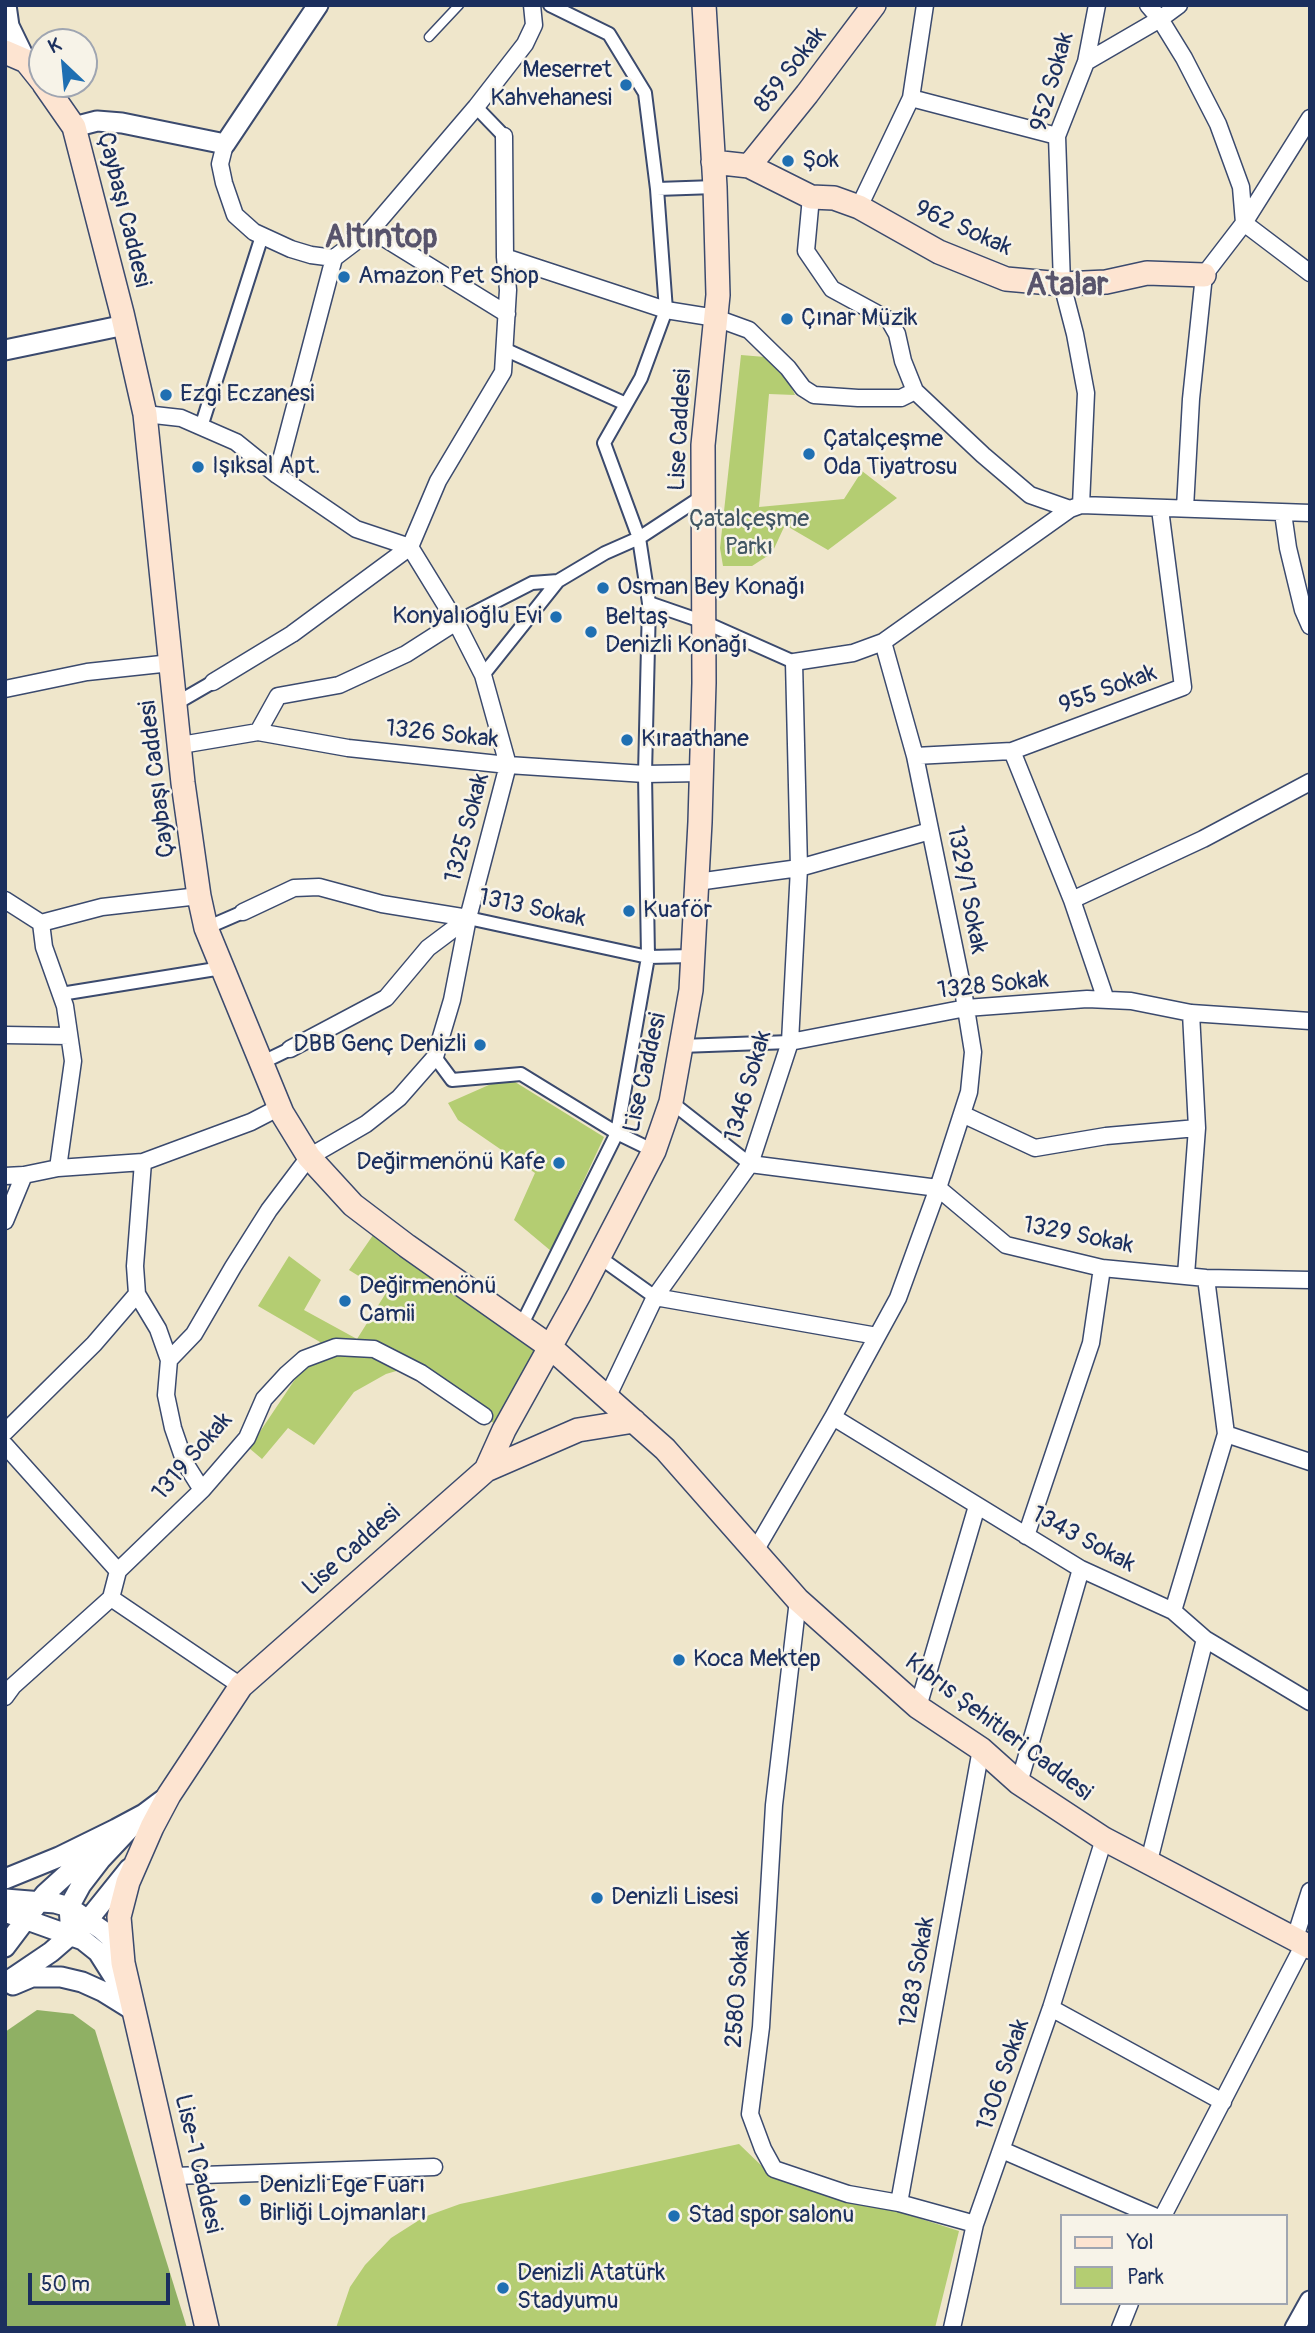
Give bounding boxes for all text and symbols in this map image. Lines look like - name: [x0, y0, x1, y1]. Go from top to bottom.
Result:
- street label: 859 Sokak: [749, 21, 833, 119]
- north arrow: [28, 28, 98, 98]
- street label: 952 Sokak: [1025, 29, 1081, 135]
- text: K: [44, 33, 65, 59]
- place label: Meserret Kahvehanesi: [490, 57, 612, 113]
- marker: Meserret Kahvehanesi: [618, 77, 634, 93]
- street label: Çaybaşı Caddesi: [90, 130, 156, 290]
- place label: Şok: [802, 147, 839, 175]
- marker: Şok: [780, 153, 796, 169]
- street label: 962 Sokak: [910, 195, 1016, 263]
- district label: Altıntop: [324, 220, 438, 258]
- place label: Amazon Pet Shop: [358, 263, 539, 291]
- district label: Atalar: [1026, 268, 1108, 306]
- marker: Amazon Pet Shop: [336, 269, 352, 285]
- place label: Çınar Müzik: [801, 305, 918, 333]
- marker: Çınar Müzik: [779, 311, 795, 327]
- street label: Lise Caddesi: [663, 368, 699, 492]
- place label: Ezgi Eczanesi: [180, 381, 315, 409]
- marker: Ezgi Eczanesi: [158, 387, 174, 403]
- place label: Çatalçeşme Oda Tiyatrosu: [823, 426, 958, 482]
- marker: Çatalçeşme Oda Tiyatrosu: [801, 446, 817, 462]
- place label: Işıksal Apt.: [212, 453, 321, 481]
- marker: Işıksal Apt.: [190, 459, 206, 475]
- park label: Çatalçeşme Parkı: [689, 506, 809, 562]
- place label: Osman Bey Konağı: [617, 574, 805, 602]
- marker: Osman Bey Konağı: [595, 580, 611, 596]
- place label: Konyalıoğlu Evi: [392, 603, 542, 631]
- place label: Beltaş Denizli Konağı: [605, 604, 748, 660]
- marker: Konyalıoğlu Evi: [548, 609, 564, 625]
- marker: Beltaş Denizli Konağı: [583, 624, 599, 640]
- street label: 955 Sokak: [1055, 659, 1161, 721]
- street label: Çaybaşı Caddesi: [134, 699, 182, 859]
- street label: 1326 Sokak: [384, 715, 500, 755]
- place label: Kıraathane: [641, 726, 749, 754]
- marker: Kıraathane: [619, 732, 635, 748]
- street label: 1325 Sokak: [440, 770, 496, 886]
- street label: 1329/1 Sokak: [939, 824, 993, 956]
- street label: 1313 Sokak: [476, 884, 588, 934]
- place label: Kuaför: [643, 897, 712, 925]
- marker: Kuaför: [621, 903, 637, 919]
- street label: 1328 Sokak: [936, 966, 1050, 1006]
- street label: Lise Caddesi: [618, 1010, 674, 1136]
- street label: 1346 Sokak: [719, 1027, 779, 1145]
- place label: DBB Genç Denizli: [293, 1031, 466, 1059]
- marker: DBB Genç Denizli: [472, 1037, 488, 1053]
- place label: Değirmenönü Kafe: [356, 1149, 545, 1177]
- marker: Değirmenönü Kafe: [551, 1155, 567, 1171]
- street label: 1329 Sokak: [1020, 1211, 1136, 1261]
- place label: Değirmenönü Camii: [359, 1273, 497, 1329]
- marker: Değirmenönü Camii: [337, 1293, 353, 1309]
- street label: 1319 Sokak: [147, 1407, 239, 1507]
- street label: Lise Caddesi: [297, 1499, 407, 1603]
- street label: 1343 Sokak: [1026, 1501, 1140, 1579]
- place label: Koca Mektep: [693, 1646, 821, 1674]
- street label: Kıbrıs Şehitleri Caddesi: [899, 1648, 1097, 1808]
- marker: Koca Mektep: [671, 1652, 687, 1668]
- place label: Denizli Lisesi: [611, 1884, 738, 1912]
- marker: Denizli Lisesi: [589, 1890, 605, 1906]
- street label: 1283 Sokak: [894, 1915, 942, 2029]
- street label: 2580 Sokak: [721, 1929, 757, 2049]
- street label: 1306 Sokak: [971, 2015, 1037, 2135]
- street label: Lise-1 Caddesi: [167, 2092, 227, 2236]
- place label: Denizli Ege Fuarı Birliği Lojmanları: [259, 2172, 427, 2228]
- marker: Denizli Ege Fuarı Birliği Lojmanları: [237, 2192, 253, 2208]
- place label: Stad spor salonu: [688, 2202, 854, 2230]
- marker: Stad spor salonu: [666, 2208, 682, 2224]
- legend: [1060, 2214, 1287, 2305]
- text: Yol: [1127, 2229, 1154, 2256]
- scale bar: [32, 2260, 173, 2304]
- place label: Denizli Atatürk Stadyumu: [517, 2260, 665, 2316]
- text: Park: [1127, 2264, 1164, 2291]
- text: 50 m: [41, 2271, 90, 2298]
- marker: Denizli Atatürk Stadyumu: [495, 2280, 511, 2296]

